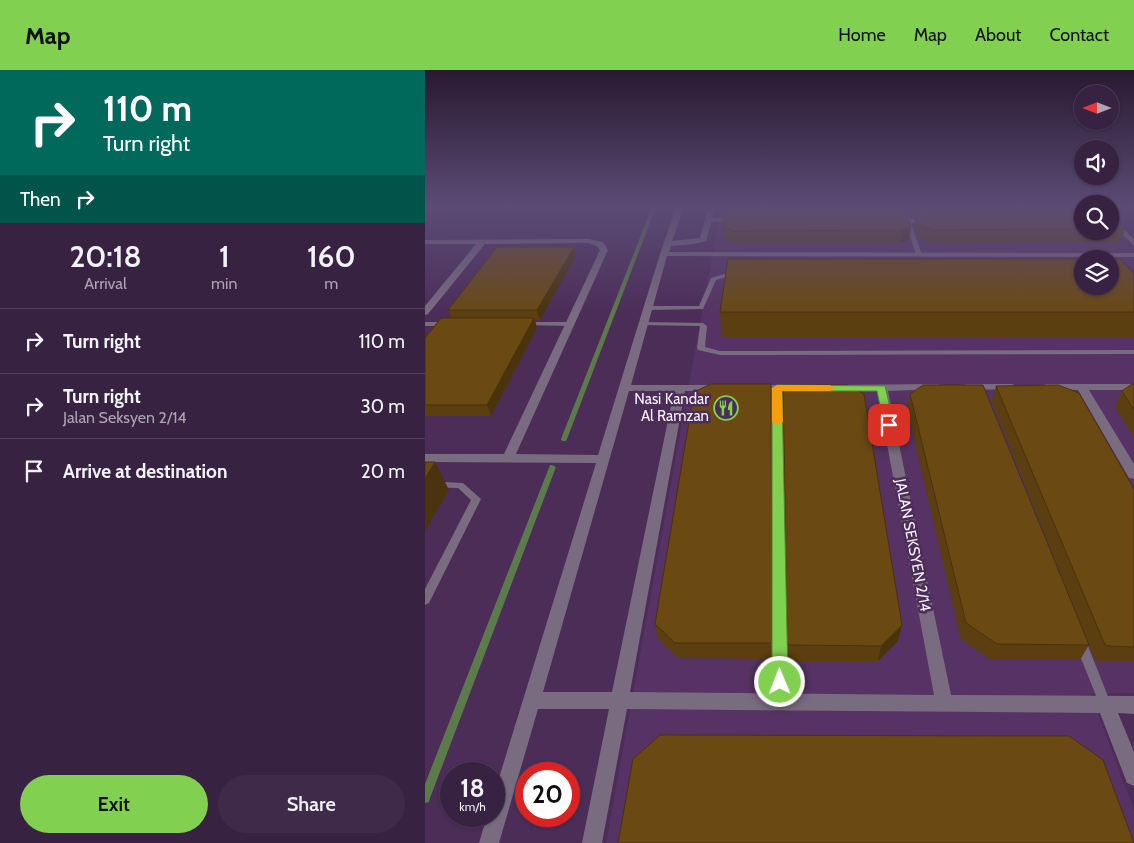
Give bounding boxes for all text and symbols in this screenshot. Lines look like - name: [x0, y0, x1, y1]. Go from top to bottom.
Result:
- text: Map: [25, 21, 71, 50]
- text: Home: [838, 24, 886, 46]
- text: Map: [914, 24, 947, 46]
- text: About: [975, 24, 1021, 46]
- text: Contact: [1049, 24, 1109, 46]
- north arrow: [1074, 85, 1119, 130]
- map controls: [1074, 85, 1119, 295]
- text: 110 m: [103, 87, 192, 130]
- icon: right: [20, 90, 85, 155]
- text: Turn right: [103, 130, 190, 157]
- button: sound: [1074, 140, 1119, 185]
- icon: right: [71, 185, 99, 213]
- text: Then: [20, 188, 61, 211]
- button: search: [1074, 195, 1119, 240]
- text: 20:18: [69, 238, 142, 275]
- text: 1: [219, 238, 230, 275]
- text: 160: [307, 238, 356, 275]
- button: layers: [1074, 250, 1119, 295]
- text: Arrival: [84, 274, 127, 293]
- text: min: [211, 274, 237, 293]
- text: m: [324, 274, 338, 293]
- icon: right: [20, 327, 48, 355]
- text: Turn right: [63, 330, 141, 353]
- text: 110 m: [358, 330, 405, 353]
- text: Turn right: [63, 385, 141, 408]
- place label: Nasi Kandar Al Ramzan: [634, 390, 709, 425]
- icon: right: [20, 392, 48, 420]
- text: 30 m: [361, 395, 405, 418]
- restaurant icon: Nasi Kandar Al Ramzan: [713, 395, 739, 421]
- pin: [868, 404, 910, 446]
- text: Jalan Seksyen 2/14: [63, 408, 187, 427]
- icon: arrive: [875, 411, 903, 439]
- icon: arrive: [20, 457, 48, 485]
- text: Arrive at destination: [63, 460, 227, 483]
- text: 20 m: [361, 460, 405, 483]
- street label: JALAN SEKSYEN 2/14: [891, 476, 935, 613]
- position arrow: [753, 655, 805, 707]
- speed limit sign: 20: [515, 762, 580, 827]
- text: 18: [460, 773, 485, 803]
- button: Exit: [20, 775, 208, 833]
- button: Share: [218, 775, 405, 833]
- text: km/h: [459, 799, 486, 814]

